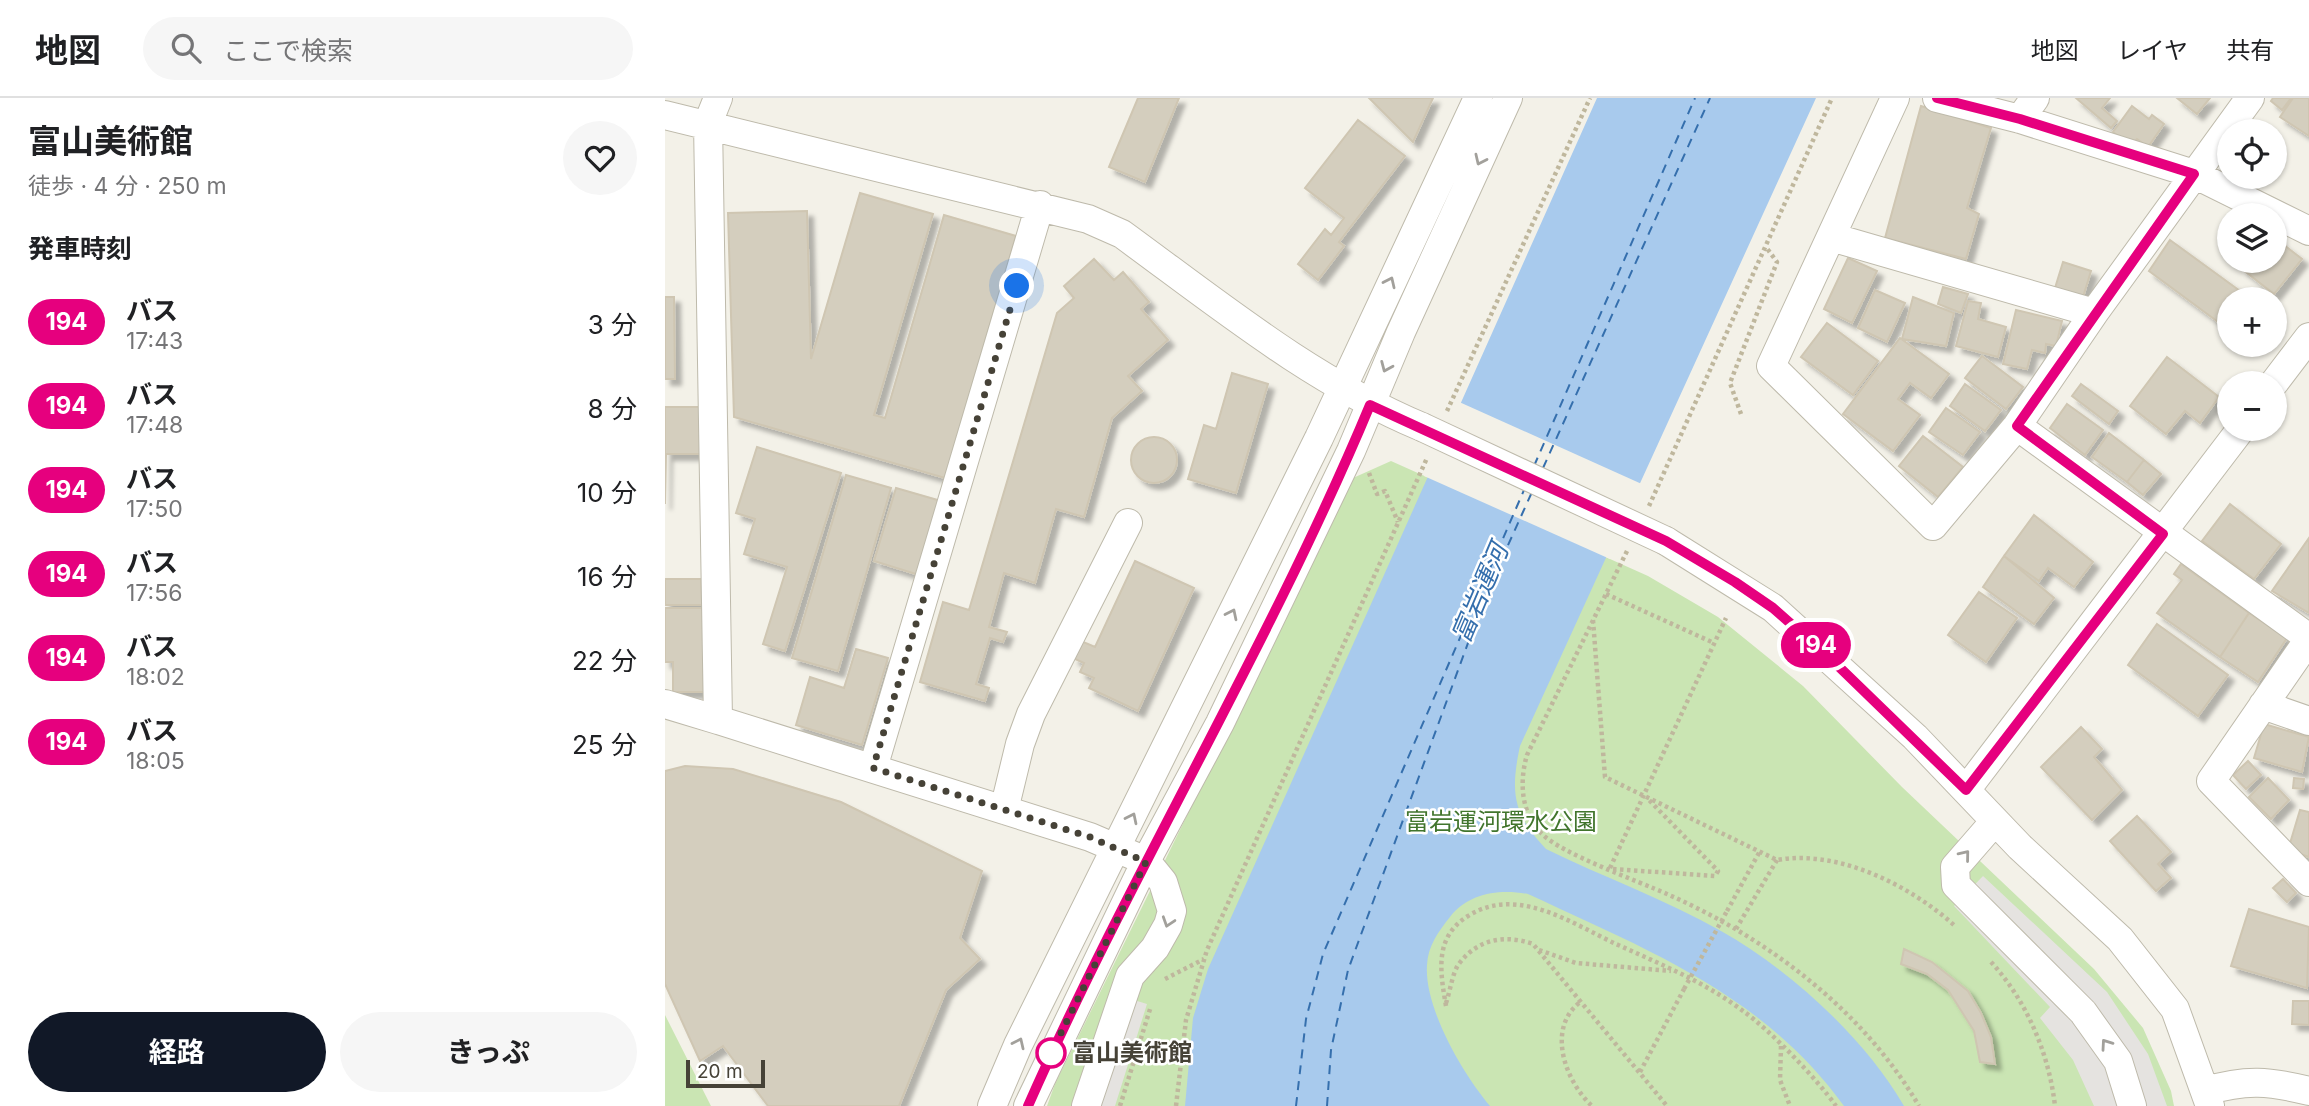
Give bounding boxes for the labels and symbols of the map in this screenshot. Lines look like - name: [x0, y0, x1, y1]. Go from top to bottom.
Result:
- one-way arrow: [1474, 153, 1488, 165]
- your location: [999, 268, 1034, 303]
- one-way arrow: [1382, 277, 1396, 289]
- one-way arrow: [1380, 360, 1394, 372]
- water label: 富岩運河: [1445, 534, 1516, 647]
- one-way arrow: [1224, 609, 1238, 621]
- line badge: 194: [1776, 622, 1856, 668]
- park label: 富岩運河環水公園: [1405, 807, 1597, 836]
- one-way arrow: [1123, 813, 1137, 825]
- one-way arrow: [1956, 851, 1969, 863]
- one-way arrow: [1162, 915, 1176, 927]
- one-way arrow: [1011, 1038, 1025, 1050]
- marker: 富山美術館: [1036, 1038, 1066, 1068]
- place label: 富山美術館: [1072, 1038, 1192, 1067]
- one-way arrow: [2102, 1039, 2114, 1052]
- scale bar: [686, 1057, 765, 1089]

